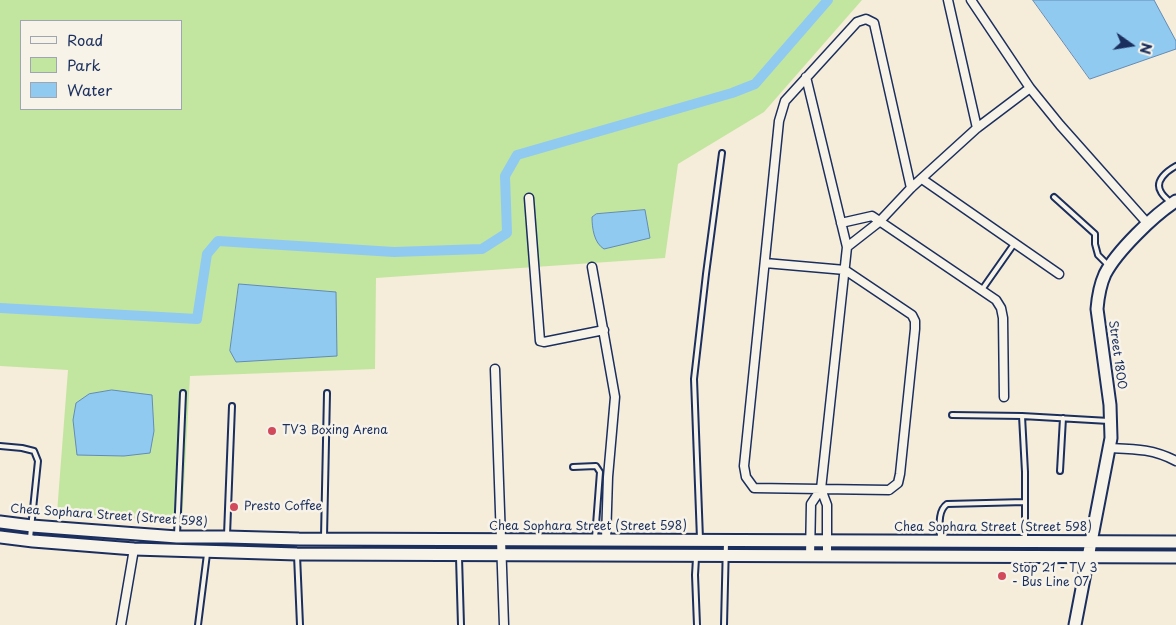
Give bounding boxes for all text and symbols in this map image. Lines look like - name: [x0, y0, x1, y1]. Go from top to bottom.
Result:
- legend: [20, 20, 182, 110]
- north arrow: [1106, 20, 1156, 70]
- text: Road: [67, 28, 103, 51]
- text: N: [1135, 41, 1158, 56]
- text: Park: [67, 53, 101, 76]
- text: Water: [67, 78, 112, 101]
- street label: Street 1800: [1105, 320, 1129, 390]
- place label: TV3 Boxing Arena: [282, 424, 388, 438]
- marker: TV3 Boxing Arena: [266, 425, 278, 437]
- place label: Presto Coffee: [244, 500, 322, 514]
- marker: Presto Coffee: [228, 501, 240, 513]
- street label: Chea Sophara Street (Street 598): [10, 502, 208, 530]
- street label: Chea Sophara Street (Street 598): [489, 520, 687, 534]
- street label: Chea Sophara Street (Street 598): [894, 521, 1092, 535]
- place label: Stop 21 - TV 3 - Bus Line 07: [1012, 562, 1097, 590]
- marker: Stop 21 - TV 3 - Bus Line 07: [996, 570, 1008, 582]

